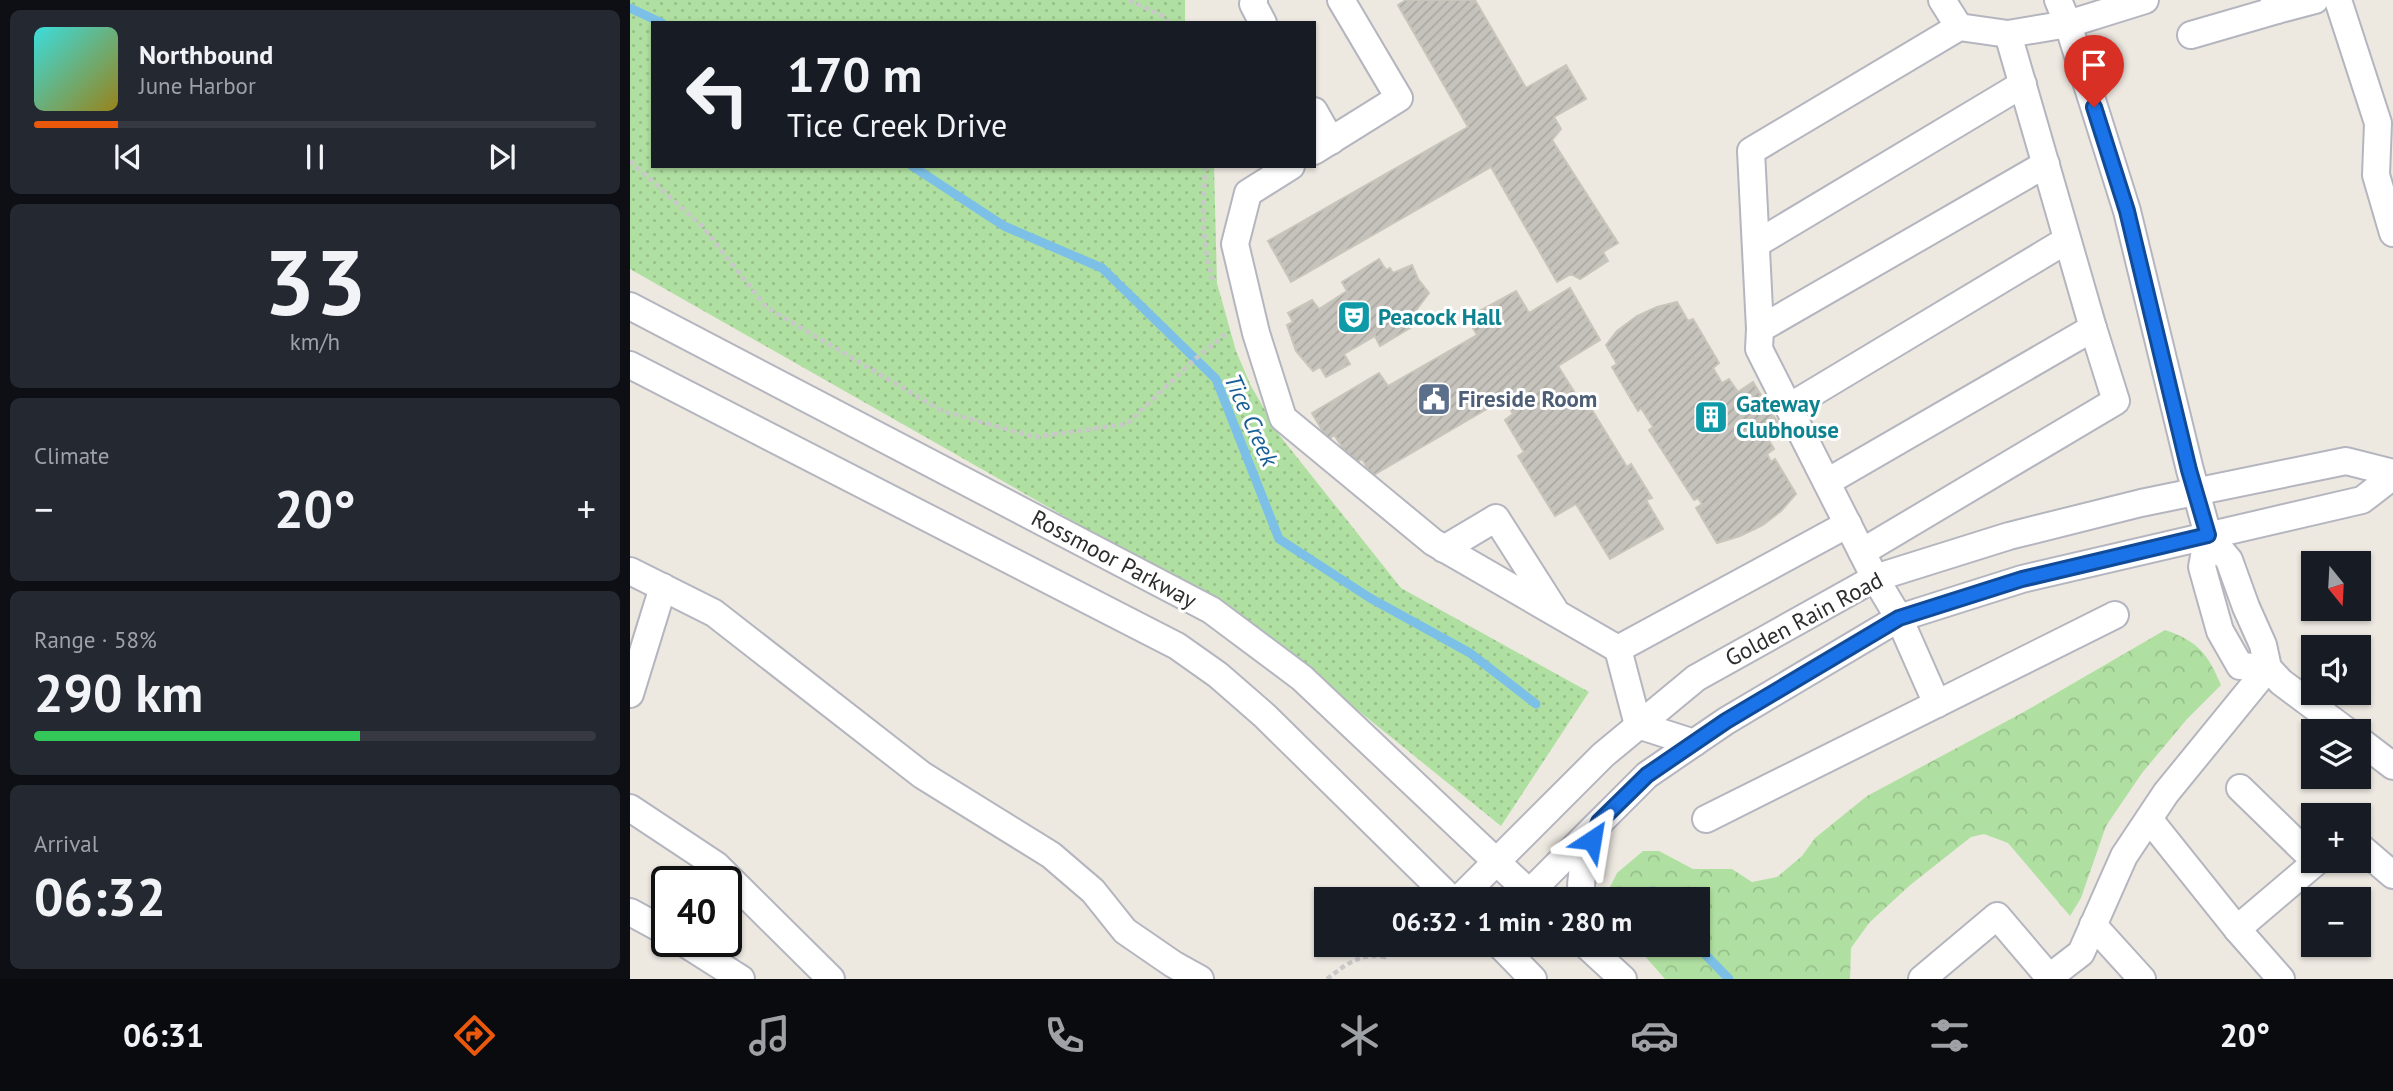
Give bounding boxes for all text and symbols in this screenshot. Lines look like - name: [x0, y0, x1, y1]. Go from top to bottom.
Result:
- pin: [2064, 35, 2124, 107]
- text: Northbound: [139, 38, 273, 71]
- text: 170 m: [787, 42, 922, 106]
- icon: arrive: [2075, 46, 2113, 84]
- icon: left: [672, 49, 763, 140]
- text: June Harbor: [139, 71, 256, 100]
- text: Tice Creek Drive: [787, 104, 1007, 146]
- icon: previous: [109, 138, 147, 176]
- icon: pause: [296, 138, 334, 176]
- icon: next: [483, 138, 521, 176]
- text: 33: [263, 222, 367, 340]
- theatre icon: Peacock Hall: [1335, 298, 1373, 336]
- place label: Peacock Hall: [1378, 302, 1502, 331]
- text: km/h: [290, 327, 340, 356]
- water label: Tice Creek: [1217, 369, 1286, 472]
- public building icon: Fireside Room: [1415, 380, 1453, 418]
- place label: Fireside Room: [1458, 384, 1597, 413]
- place label: Gateway Clubhouse: [1736, 389, 1839, 444]
- building icon: Gateway Clubhouse: [1692, 398, 1730, 436]
- text: Climate: [34, 441, 109, 470]
- text: 20°: [274, 475, 356, 542]
- text: −: [34, 484, 53, 533]
- text: +: [577, 484, 596, 533]
- street label: Rossmoor Parkway: [1027, 503, 1202, 614]
- north arrow: [2301, 551, 2371, 621]
- map controls: [2301, 551, 2371, 957]
- street label: Golden Rain Road: [1720, 565, 1888, 672]
- text: Range · 58%: [34, 625, 157, 654]
- button: sound: [2301, 635, 2371, 705]
- text: 290 km: [34, 659, 203, 726]
- button: layers: [2301, 719, 2371, 789]
- position arrow: [1555, 803, 1629, 877]
- button: +: [2301, 803, 2371, 873]
- text: Arrival: [34, 829, 98, 858]
- text: 06:32: [34, 863, 166, 930]
- speed limit sign: 40: [651, 866, 742, 957]
- button: −: [2301, 887, 2371, 957]
- text: 06:32 · 1 min · 280 m: [1392, 905, 1632, 938]
- icon: directions: [450, 1011, 499, 1060]
- icon: music: [745, 1011, 794, 1060]
- icon: phone: [1040, 1011, 1089, 1060]
- icon: climate: [1335, 1011, 1384, 1060]
- icon: car: [1630, 1011, 1679, 1060]
- icon: filters: [1925, 1011, 1974, 1060]
- text: 06:31: [123, 1014, 204, 1056]
- text: 20°: [2220, 1014, 2270, 1056]

